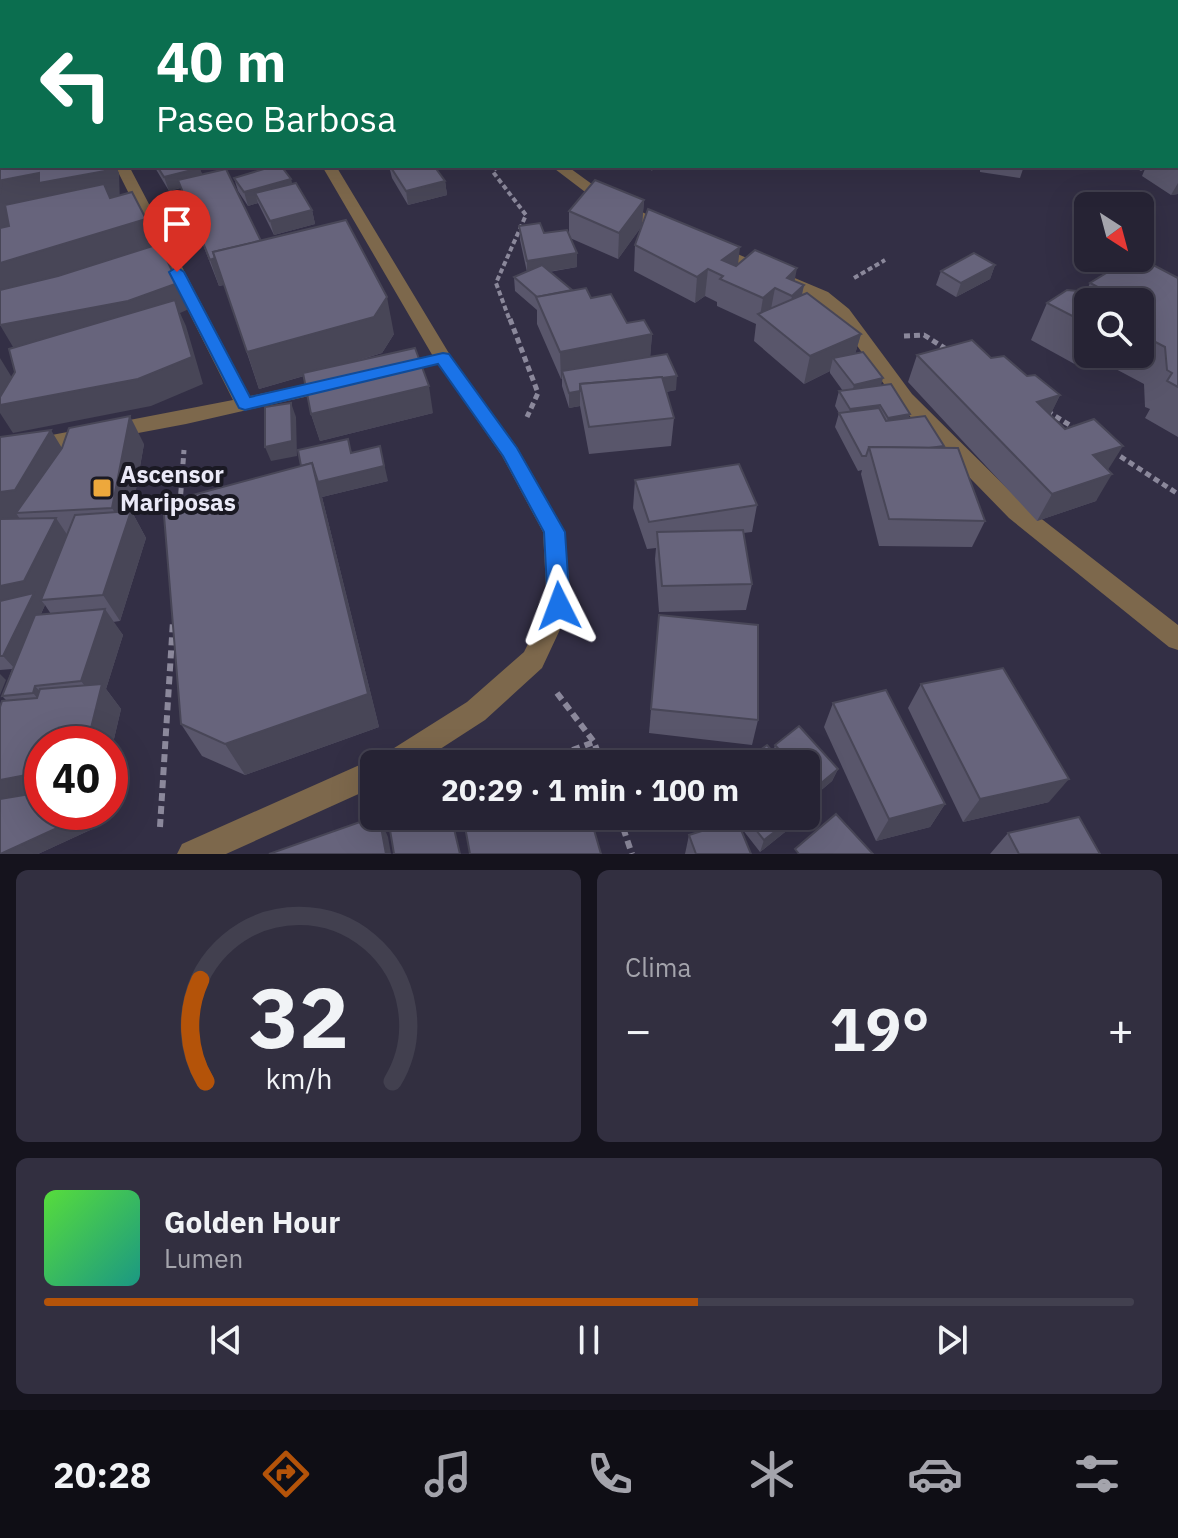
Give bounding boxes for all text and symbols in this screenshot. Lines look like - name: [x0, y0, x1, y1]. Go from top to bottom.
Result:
- text: 40 m: [156, 25, 286, 97]
- icon: left: [24, 32, 128, 136]
- text: Paseo Barbosa: [156, 95, 396, 142]
- pin: [143, 190, 211, 272]
- north arrow: [1074, 192, 1154, 272]
- map controls: [1074, 192, 1154, 368]
- icon: arrive: [155, 202, 199, 246]
- button: search: [1074, 288, 1154, 368]
- place label: Ascensor Mariposas: [120, 458, 236, 518]
- marker: Ascensor Mariposas: [91, 477, 113, 499]
- position arrow: [517, 564, 601, 648]
- speed limit sign: 40: [24, 726, 128, 830]
- text: 20:29 · 1 min · 100 m: [441, 770, 739, 809]
- text: Clima: [625, 950, 691, 984]
- text: 32: [249, 963, 348, 1071]
- text: 19°: [829, 989, 930, 1068]
- text: −: [625, 1001, 651, 1058]
- text: +: [1108, 1001, 1134, 1058]
- text: km/h: [265, 1060, 332, 1097]
- text: Golden Hour: [164, 1202, 340, 1241]
- text: Lumen: [164, 1241, 243, 1275]
- icon: previous: [204, 1318, 248, 1362]
- icon: pause: [567, 1318, 611, 1362]
- icon: next: [930, 1318, 974, 1362]
- icon: directions: [258, 1446, 314, 1502]
- icon: music: [420, 1446, 476, 1502]
- icon: phone: [582, 1446, 638, 1502]
- icon: climate: [744, 1446, 800, 1502]
- icon: car: [907, 1446, 963, 1502]
- icon: filters: [1069, 1446, 1125, 1502]
- text: 20:28: [53, 1451, 151, 1498]

